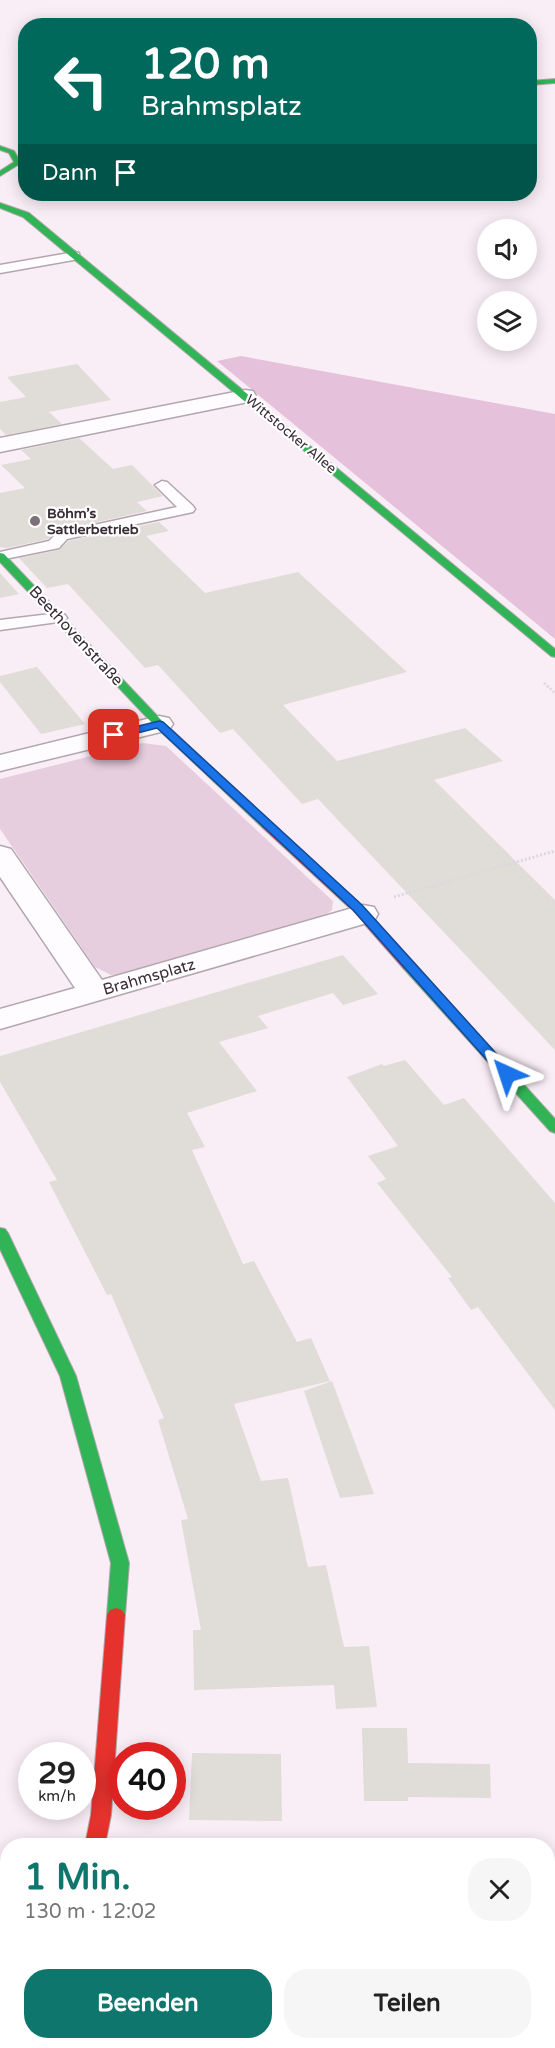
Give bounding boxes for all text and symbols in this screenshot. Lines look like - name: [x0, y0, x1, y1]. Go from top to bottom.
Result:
- text: 120 m: [141, 39, 270, 90]
- icon: left: [42, 42, 120, 120]
- text: Brahmsplatz: [141, 90, 302, 123]
- icon: arrive: [109, 156, 142, 189]
- text: Dann: [42, 160, 97, 186]
- map controls: [477, 219, 537, 351]
- button: sound: [477, 219, 537, 279]
- button: layers: [477, 291, 537, 351]
- street label: Wittstocker Allee: [242, 391, 340, 477]
- place label: Böhm’s Sattlerbetrieb: [47, 505, 139, 538]
- marker: Böhm’s Sattlerbetrieb: [28, 514, 42, 528]
- street label: Beethovenstraße: [25, 582, 127, 690]
- pin: [88, 709, 139, 760]
- icon: arrive: [97, 718, 130, 751]
- street label: Brahmsplatz: [101, 954, 198, 1000]
- position arrow: [475, 1042, 539, 1106]
- speed limit sign: 40: [108, 1742, 186, 1820]
- text: 29: [38, 1755, 76, 1792]
- text: km/h: [38, 1787, 76, 1805]
- text: 1 Min.: [24, 1856, 131, 1899]
- button: close: [468, 1858, 531, 1921]
- text: 130 m · 12:02: [24, 1900, 156, 1924]
- button: Beenden: [24, 1969, 272, 2038]
- button: Teilen: [284, 1969, 531, 2038]

